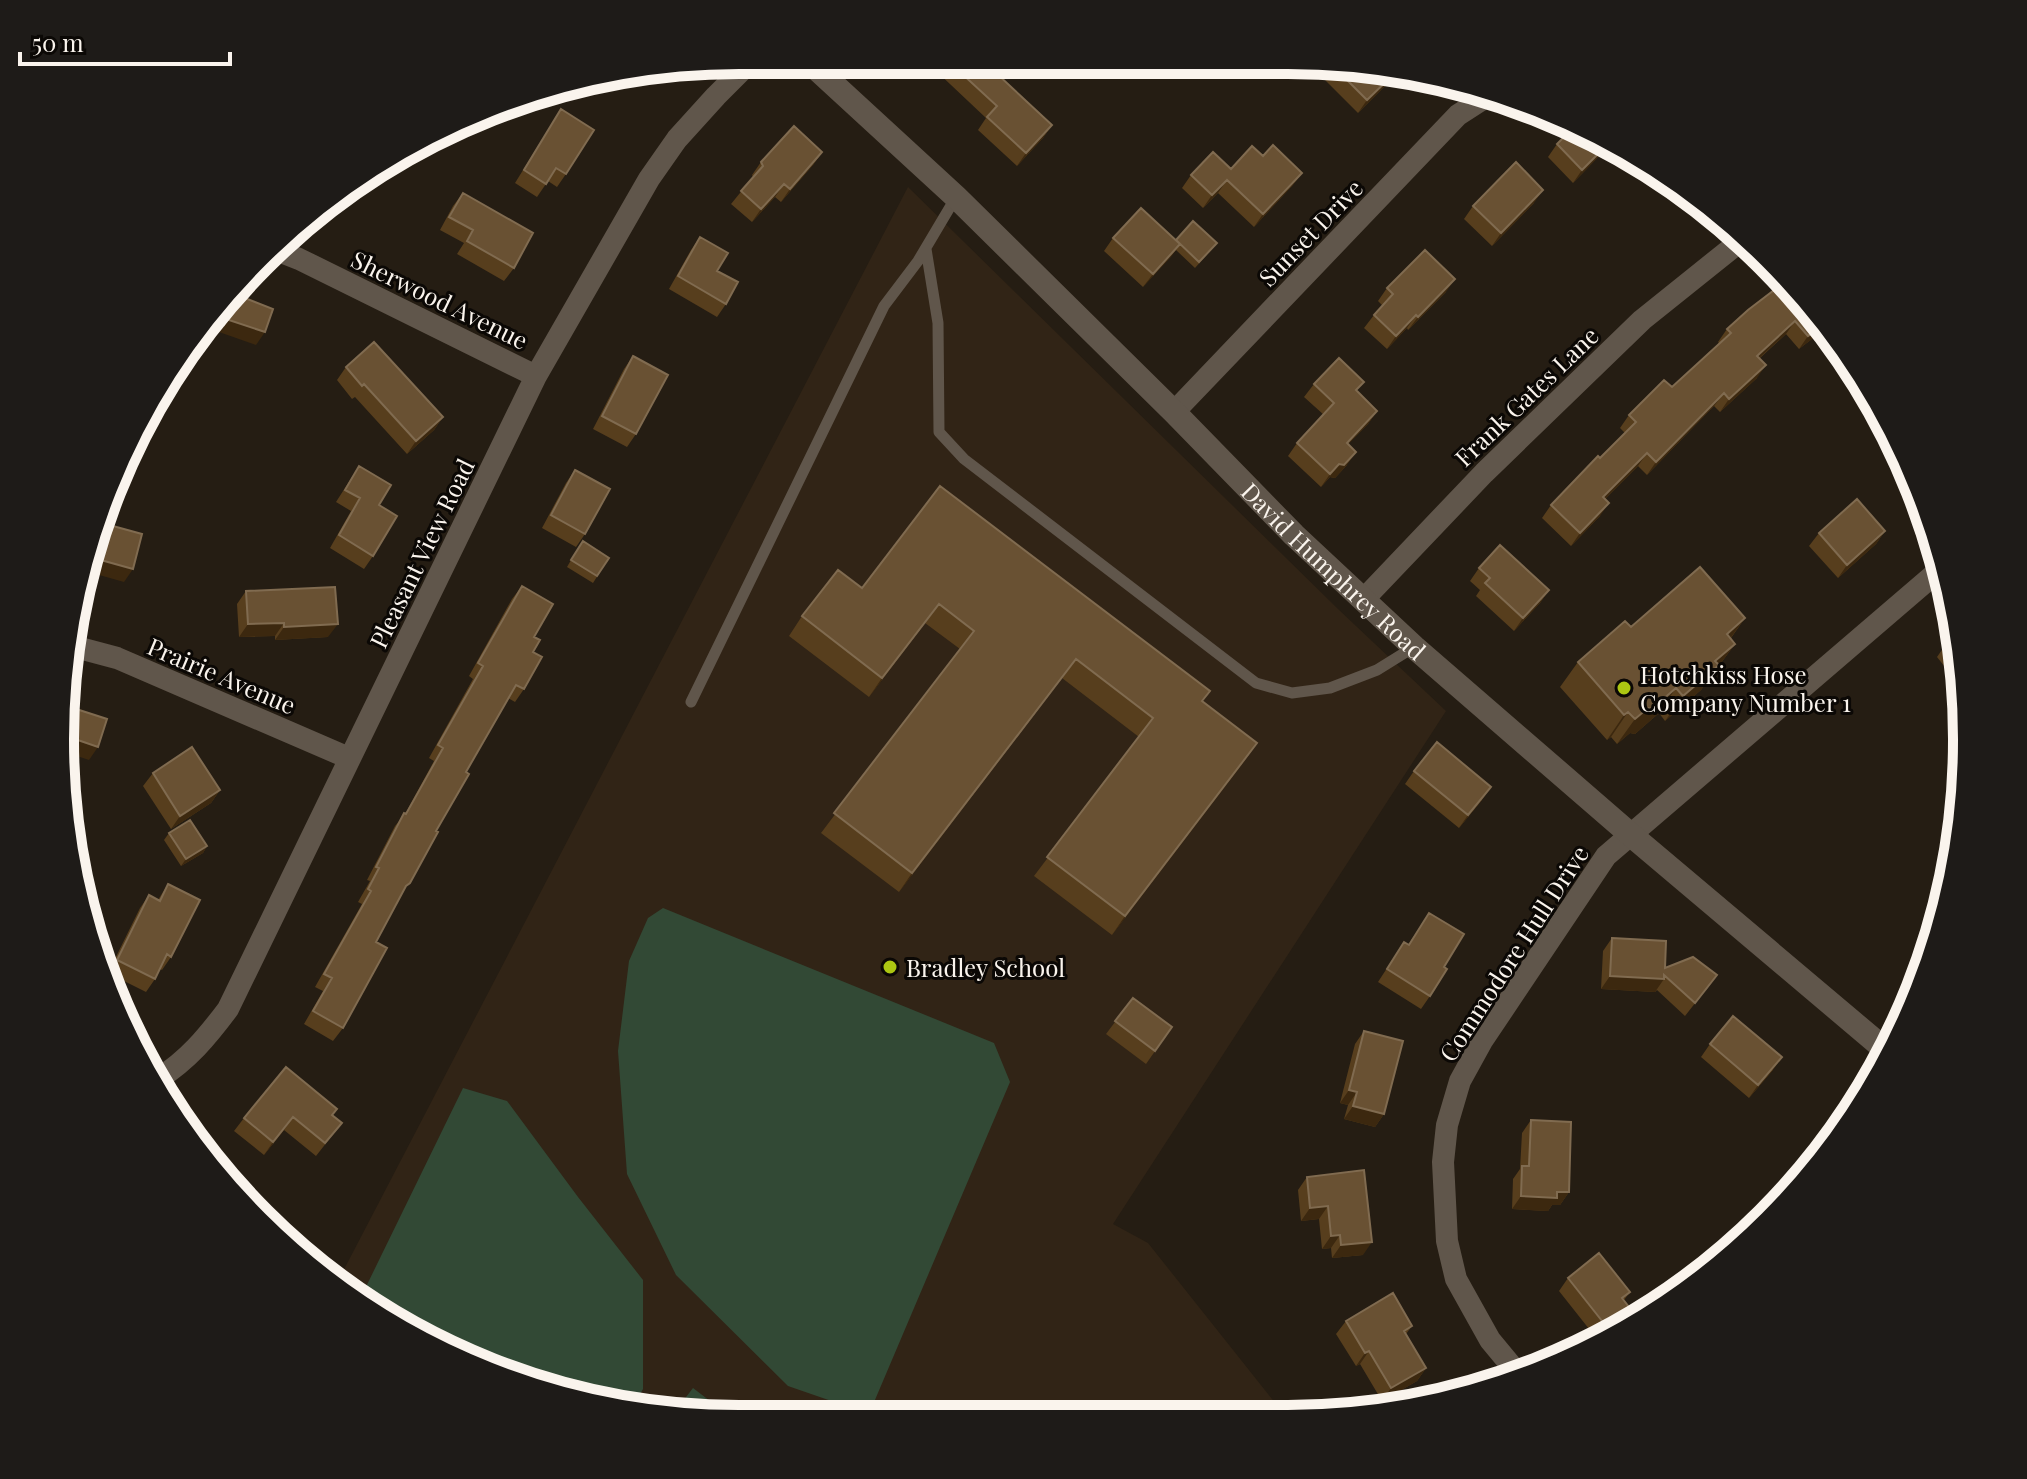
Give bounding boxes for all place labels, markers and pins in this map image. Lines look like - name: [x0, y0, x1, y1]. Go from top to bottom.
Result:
- place label: Hotchkiss Hose Company Number 1: [1640, 658, 1851, 718]
- marker: Hotchkiss Hose Company Number 1: [1615, 679, 1633, 697]
- place label: Bradley School: [906, 951, 1065, 983]
- marker: Bradley School: [881, 958, 899, 976]

